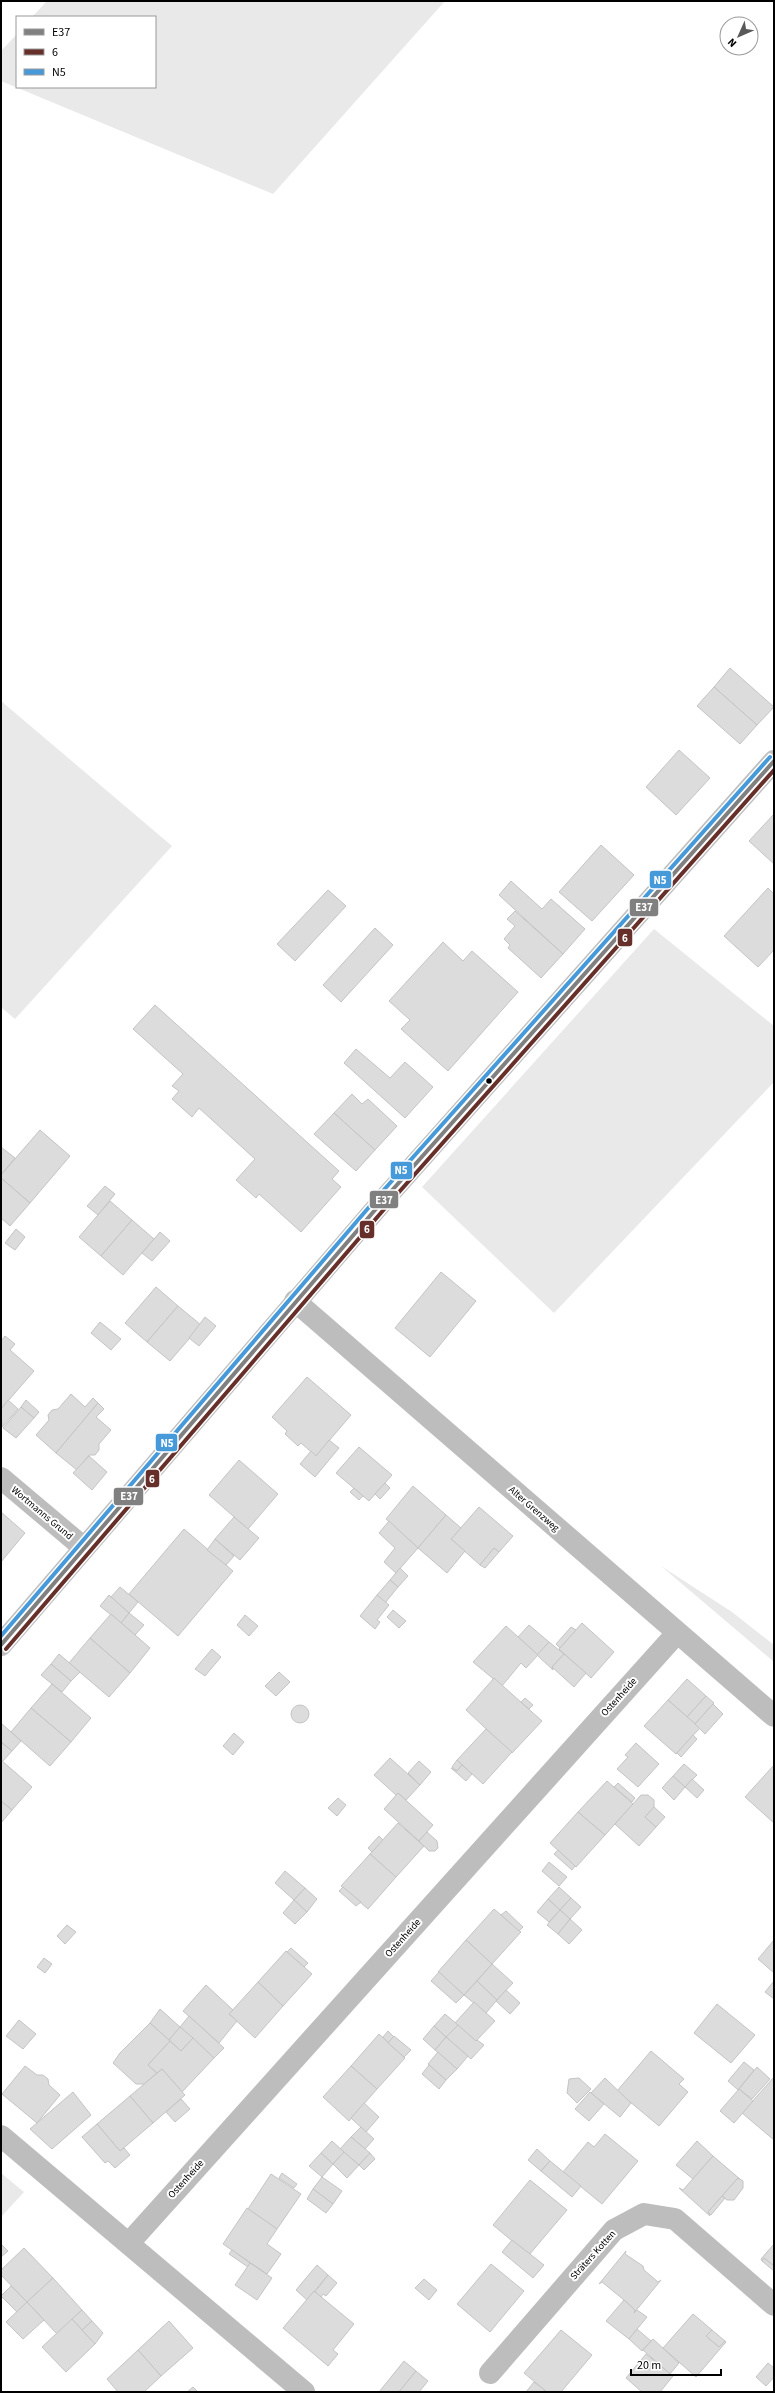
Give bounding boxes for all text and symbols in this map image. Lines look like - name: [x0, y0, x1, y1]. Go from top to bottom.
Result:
- legend: [16, 16, 156, 88]
- north arrow: [719, 16, 759, 56]
- text: E37: [52, 24, 70, 41]
- text: N: [724, 35, 740, 51]
- text: 6: [52, 44, 58, 61]
- text: N5: [52, 64, 66, 81]
- line badge: N5: [649, 870, 672, 889]
- text: N5: [653, 873, 667, 888]
- line badge: E37: [629, 898, 659, 917]
- text: E37: [635, 900, 653, 915]
- line badge: 6: [617, 928, 633, 947]
- text: 6: [622, 931, 628, 946]
- unlabelled marker: [484, 1076, 494, 1086]
- line badge: N5: [390, 1161, 413, 1180]
- text: N5: [394, 1163, 408, 1178]
- line badge: E37: [369, 1190, 399, 1209]
- text: E37: [375, 1193, 393, 1208]
- line badge: 6: [359, 1220, 375, 1239]
- text: 6: [364, 1222, 370, 1237]
- line badge: N5: [155, 1433, 178, 1452]
- text: N5: [160, 1436, 174, 1451]
- line badge: 6: [145, 1469, 160, 1488]
- text: 6: [149, 1472, 155, 1487]
- street label: Wortmanns Grund: [8, 1483, 76, 1543]
- street label: Alter Grenzweg: [506, 1483, 562, 1535]
- line badge: E37: [113, 1487, 144, 1506]
- text: E37: [120, 1489, 138, 1504]
- street label: Ostenheide: [598, 1675, 640, 1719]
- street label: Ostenheide: [382, 1916, 424, 1960]
- street label: Ostenheide: [165, 2157, 207, 2201]
- street label: Sträters Kotten: [567, 2227, 619, 2283]
- scale bar: [631, 2351, 721, 2377]
- text: 20 m: [637, 2357, 661, 2374]

